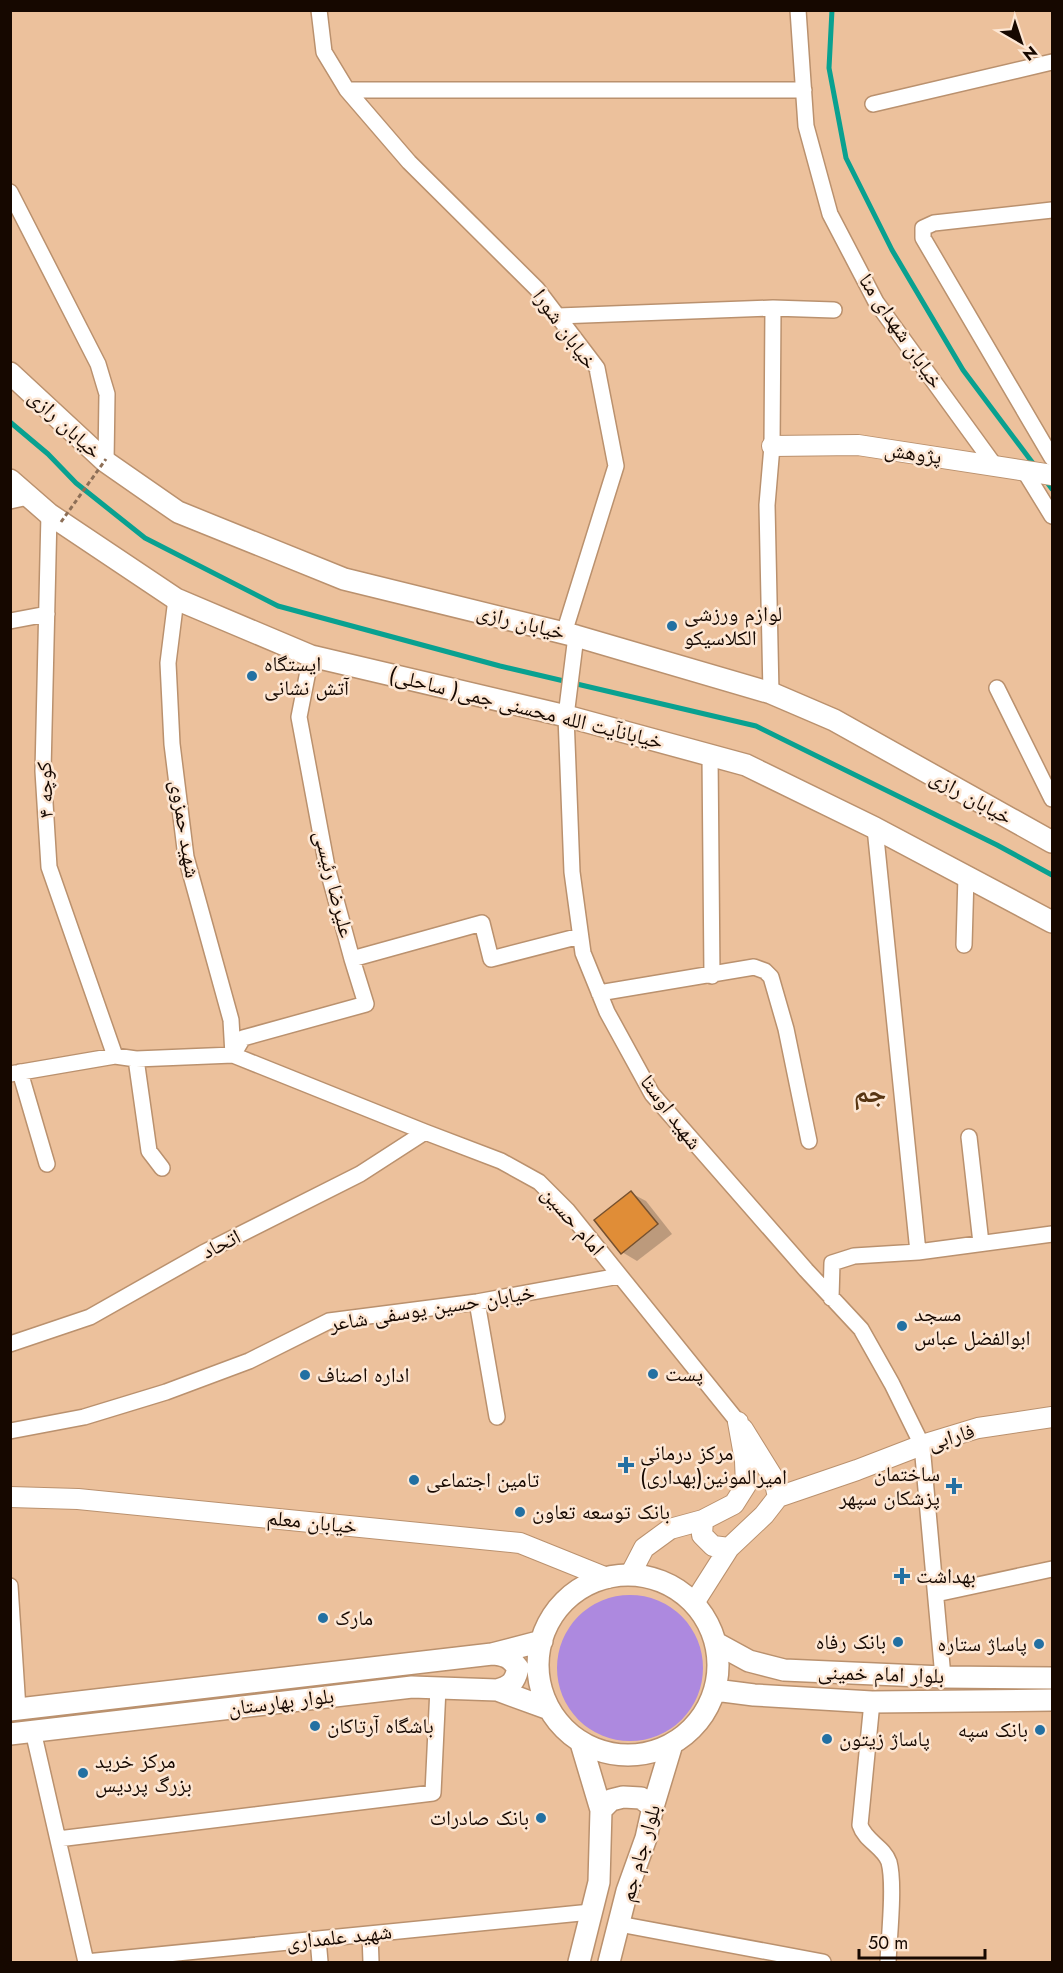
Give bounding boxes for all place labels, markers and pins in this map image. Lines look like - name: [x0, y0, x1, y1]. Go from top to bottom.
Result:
- place label: لوازم ورزشی الکلاسیکو: [684, 599, 782, 653]
- marker: لوازم ورزشی الکلاسیکو: [665, 619, 679, 633]
- place label: ایستگاه آتش نشانی: [264, 649, 350, 703]
- marker: ایستگاه آتش نشانی: [245, 669, 259, 683]
- place label: مسجد ابوالفضل عباس: [914, 1299, 1031, 1353]
- marker: مسجد ابوالفضل عباس: [895, 1319, 909, 1333]
- place label: پست: [665, 1359, 703, 1389]
- place label: اداره اصناف: [317, 1360, 409, 1390]
- marker: پست: [646, 1367, 660, 1381]
- marker: اداره اصناف: [298, 1368, 312, 1382]
- place label: مرکز درمانی امیرالمونین(بهداری): [640, 1438, 787, 1492]
- marker: مرکز درمانی امیرالمونین(بهداری): [617, 1456, 635, 1474]
- place label: ساختمان پزشکان سپهر: [838, 1459, 940, 1513]
- place label: تامین اجتماعی: [426, 1465, 539, 1495]
- marker: تامین اجتماعی: [407, 1473, 421, 1487]
- marker: ساختمان پزشکان سپهر: [945, 1477, 963, 1495]
- place label: بانک توسعه تعاون: [532, 1497, 670, 1527]
- marker: بانک توسعه تعاون: [513, 1505, 527, 1519]
- place label: بهداشت: [916, 1561, 976, 1591]
- marker: بهداشت: [893, 1567, 911, 1585]
- place label: مارک: [335, 1603, 373, 1633]
- marker: مارک: [316, 1611, 330, 1625]
- place label: بانک رفاه: [816, 1627, 886, 1657]
- place label: پاساژ ستاره: [938, 1629, 1027, 1659]
- marker: بانک رفاه: [891, 1635, 905, 1649]
- marker: پاساژ ستاره: [1032, 1637, 1046, 1651]
- place label: باشگاه آرتاکان: [327, 1711, 434, 1741]
- place label: بانک سپه: [958, 1715, 1028, 1745]
- marker: باشگاه آرتاکان: [308, 1719, 322, 1733]
- marker: بانک سپه: [1033, 1723, 1047, 1737]
- place label: پاساژ زیتون: [839, 1724, 930, 1754]
- marker: پاساژ زیتون: [820, 1732, 834, 1746]
- place label: مرکز خرید بزرگ پردیس: [95, 1746, 192, 1800]
- marker: مرکز خرید بزرگ پردیس: [76, 1766, 90, 1780]
- place label: بانک صادرات: [430, 1803, 529, 1833]
- marker: بانک صادرات: [534, 1811, 548, 1825]

